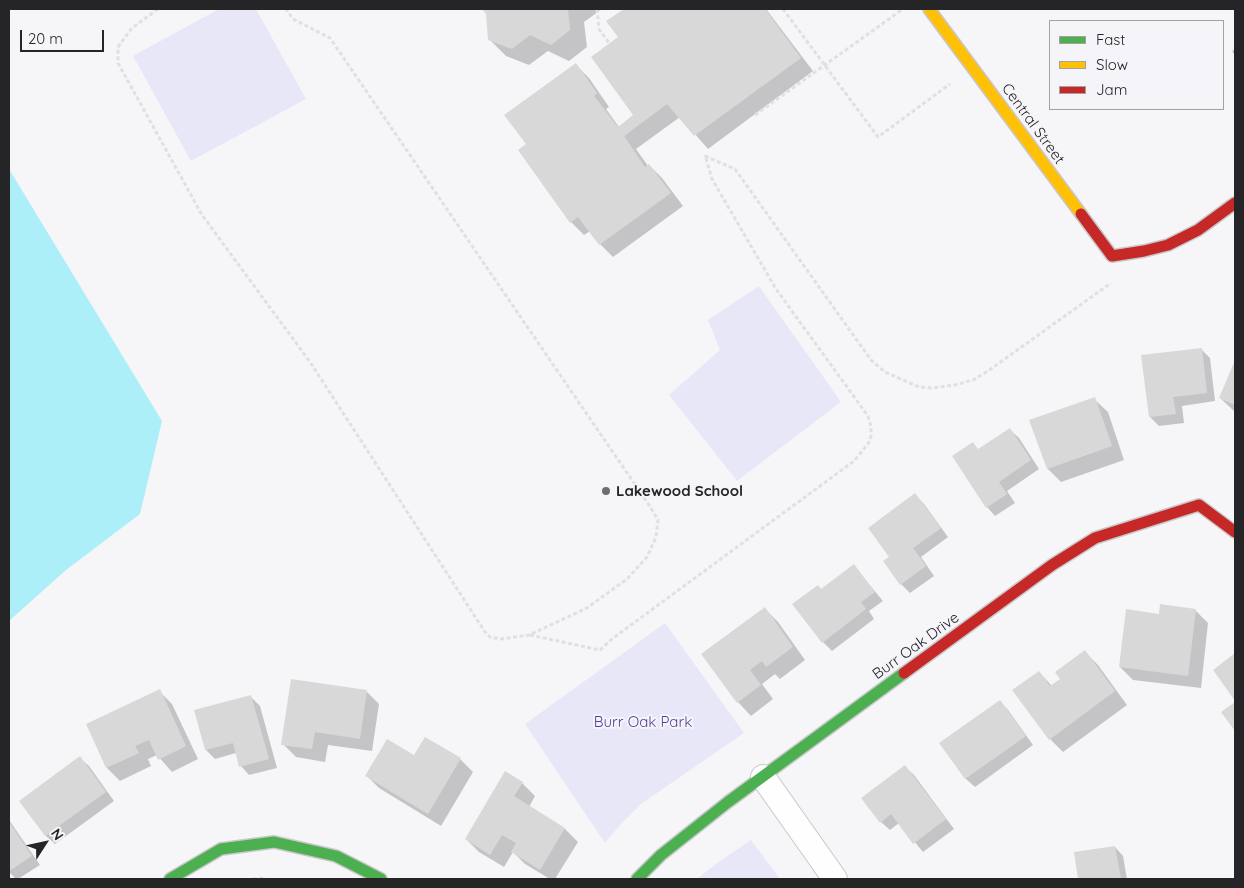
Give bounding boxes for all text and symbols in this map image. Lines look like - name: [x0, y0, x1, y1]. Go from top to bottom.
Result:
- scale bar: [22, 20, 106, 52]
- legend: [1049, 20, 1224, 110]
- text: 20 m: [28, 29, 63, 48]
- text: Fast: [1096, 30, 1125, 49]
- text: Slow: [1096, 55, 1128, 74]
- street label: Central Street: [998, 80, 1068, 168]
- text: Jam: [1096, 80, 1127, 99]
- place label: Lakewood School: [616, 482, 743, 500]
- marker: Lakewood School: [600, 485, 612, 497]
- street label: Burr Oak Drive: [869, 609, 963, 683]
- park label: Burr Oak Park: [594, 713, 692, 731]
- north arrow: [20, 818, 70, 868]
- text: N: [47, 825, 68, 844]

